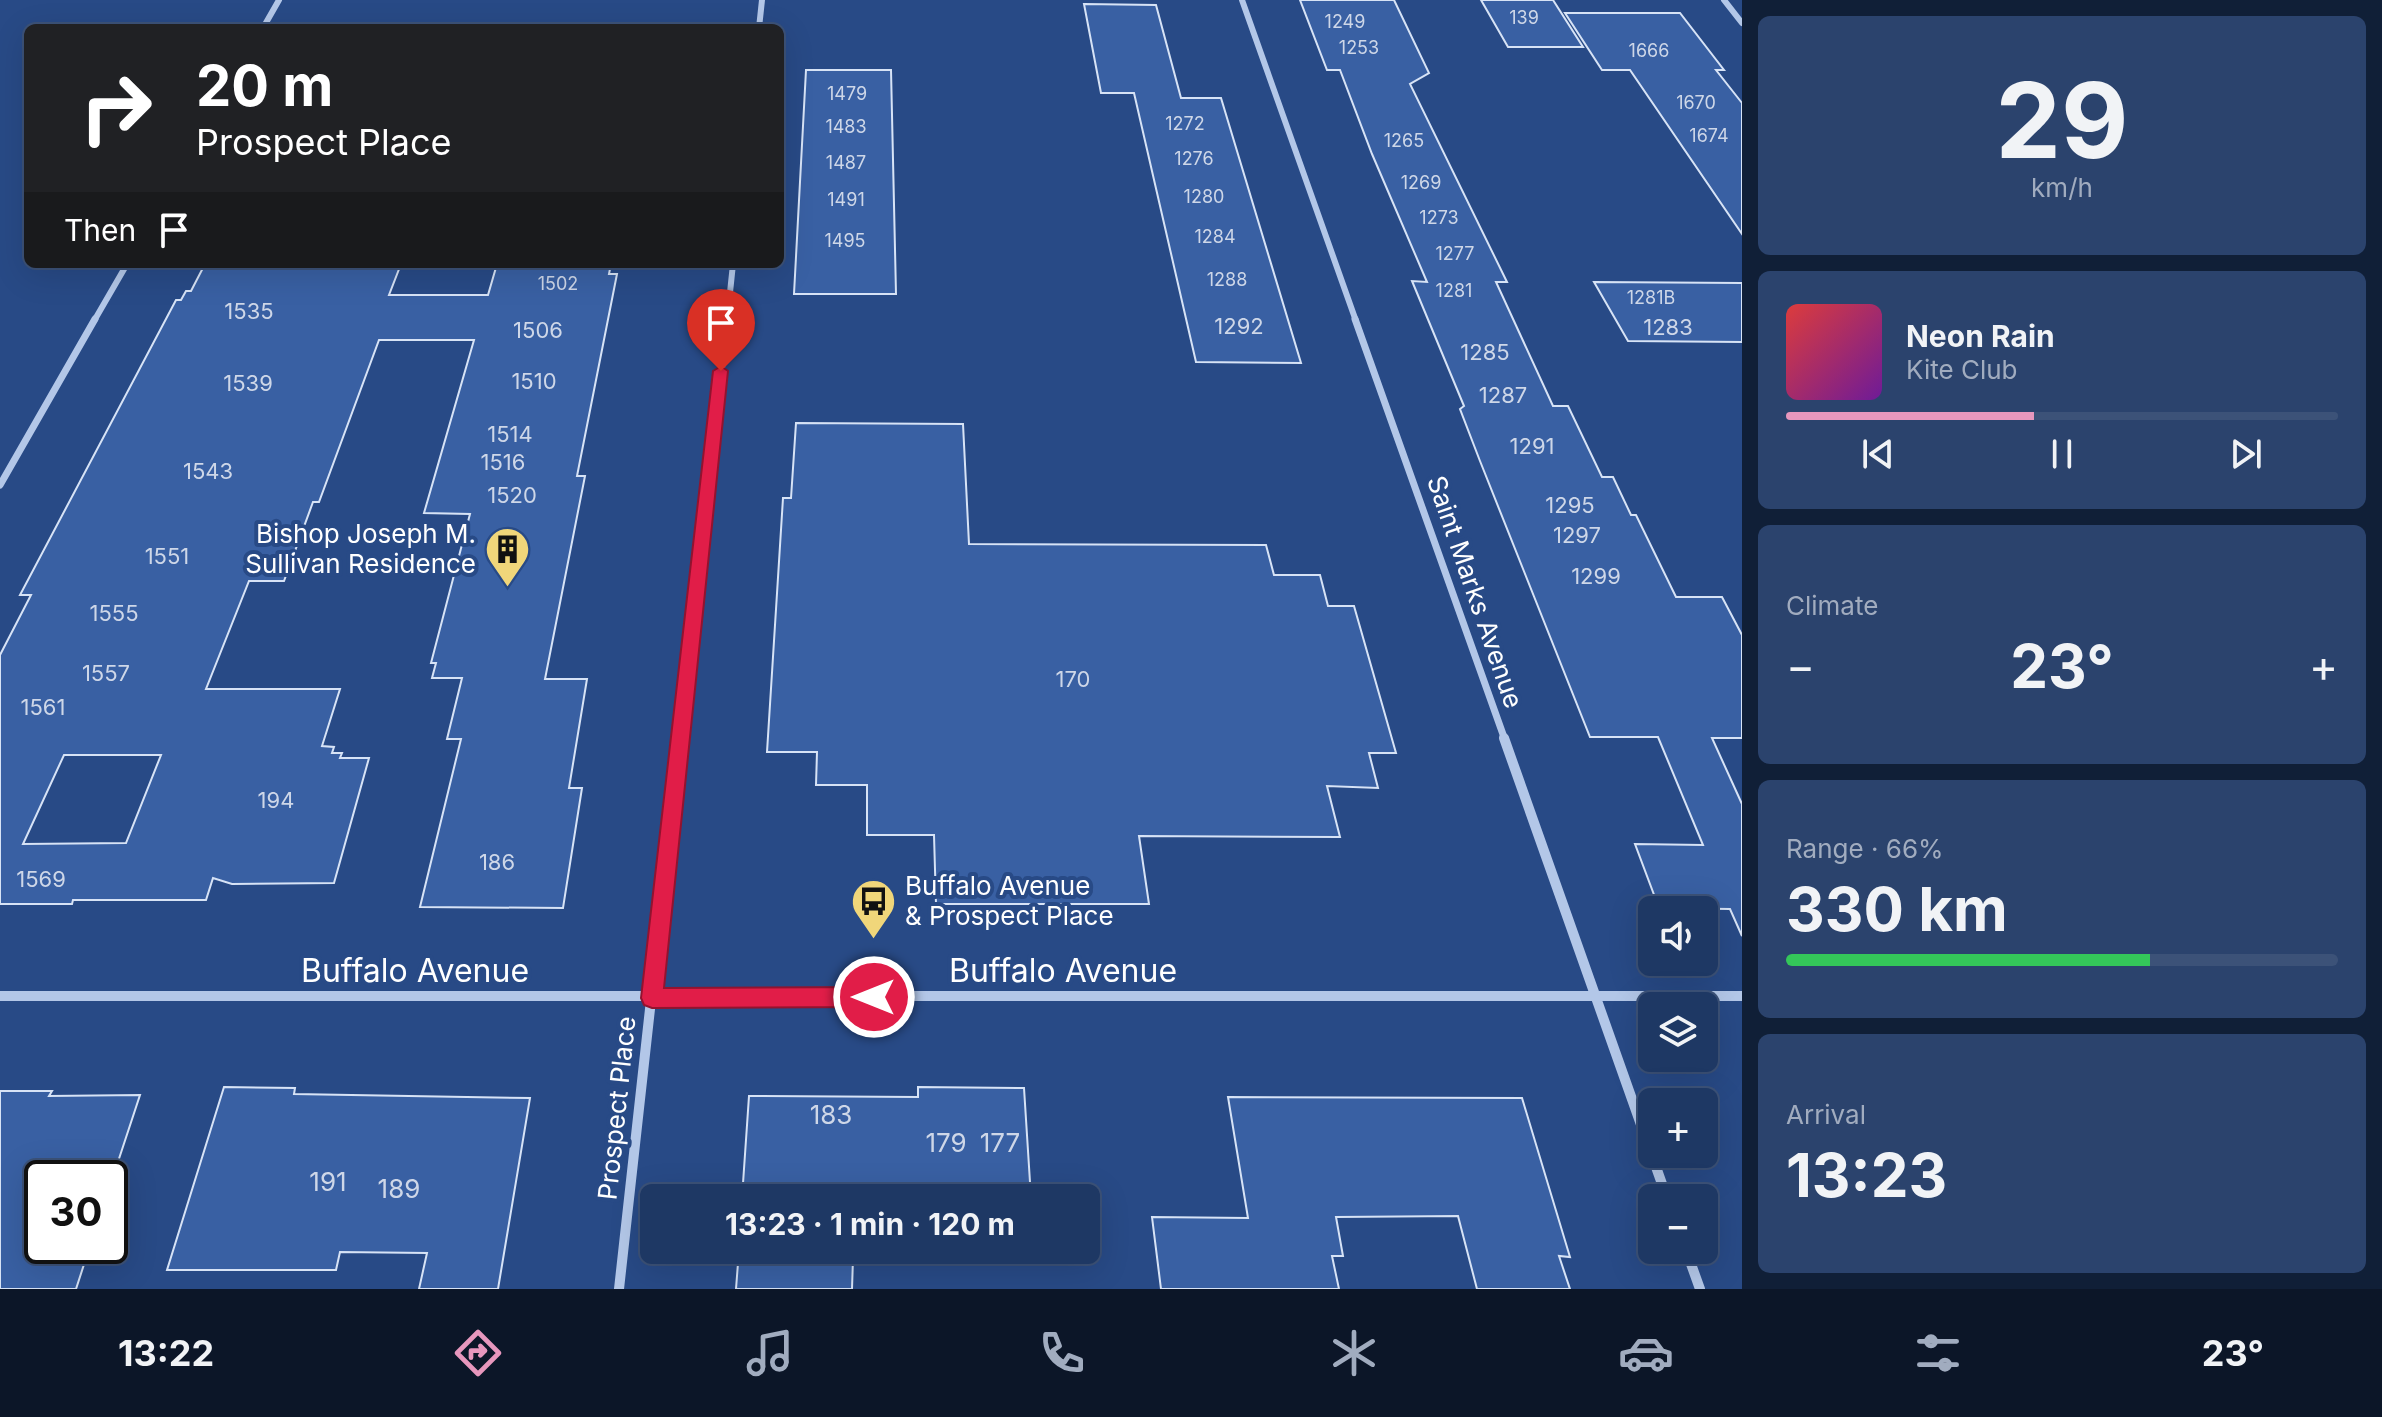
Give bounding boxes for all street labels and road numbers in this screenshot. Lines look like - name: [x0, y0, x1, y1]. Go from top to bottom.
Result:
- street label: Saint Marks Avenue: [1421, 472, 1530, 712]
- street label: Buffalo Avenue: [301, 951, 529, 990]
- street label: Buffalo Avenue: [949, 951, 1177, 990]
- street label: Prospect Place: [591, 1015, 642, 1201]

